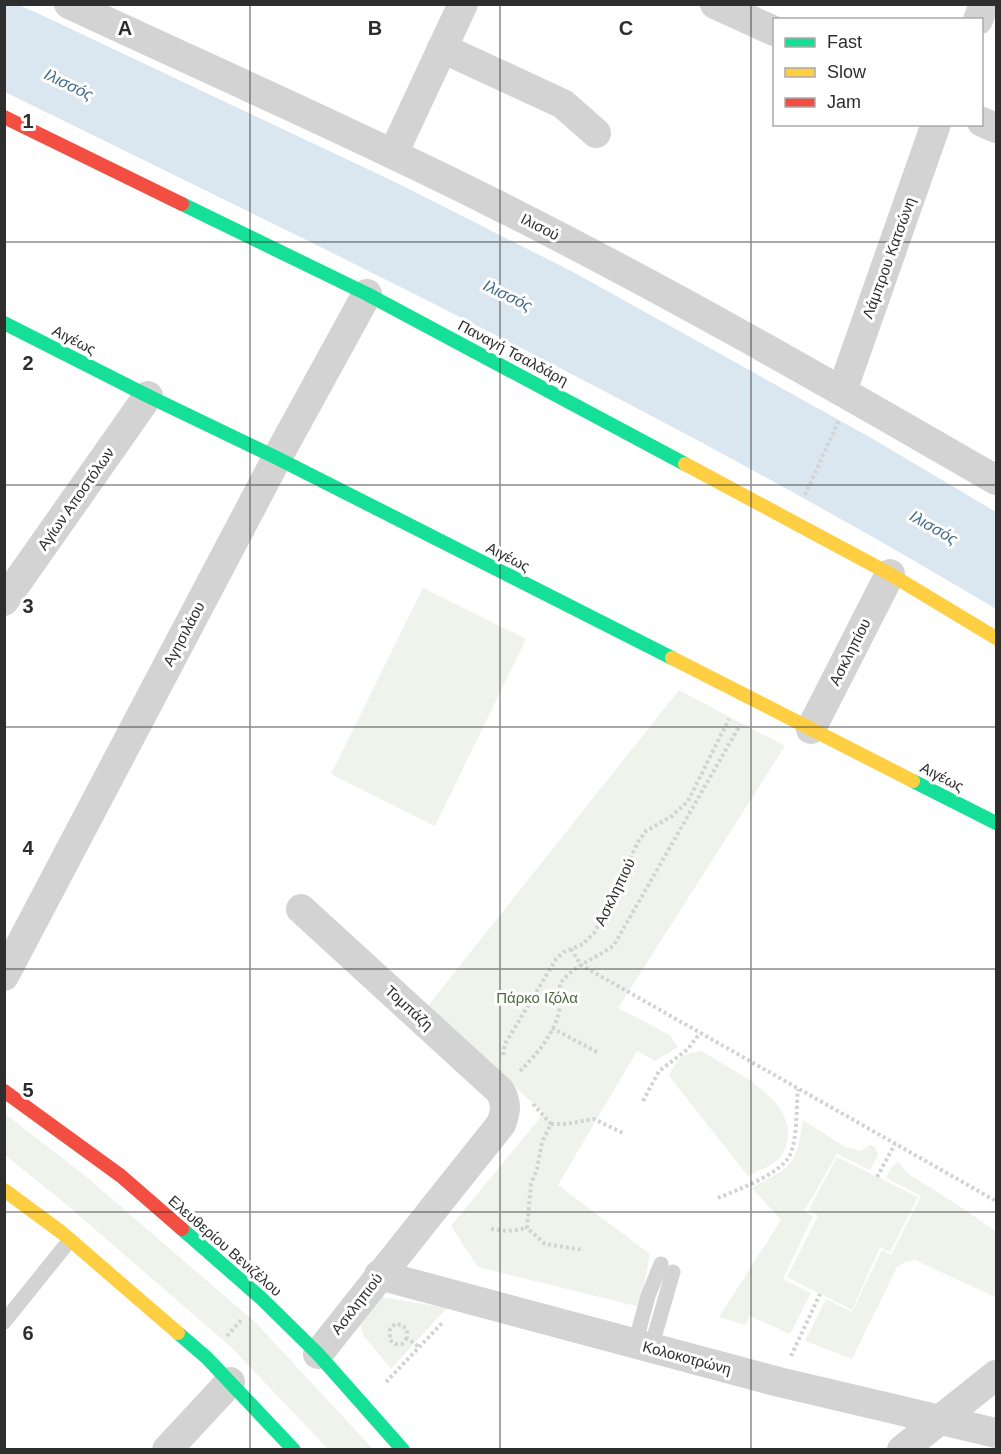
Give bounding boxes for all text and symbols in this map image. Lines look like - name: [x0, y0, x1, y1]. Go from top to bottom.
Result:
- text: A: [118, 17, 132, 39]
- text: B: [368, 17, 382, 39]
- text: C: [619, 17, 633, 39]
- legend: [773, 18, 983, 126]
- text: Fast: [827, 32, 862, 52]
- text: Slow: [827, 62, 867, 82]
- water label: Ιλισσός: [42, 65, 96, 104]
- text: Jam: [827, 92, 861, 112]
- text: 1: [22, 110, 34, 132]
- street label: Λάμπρου Κατσώνη: [859, 195, 918, 321]
- street label: Ιλισού: [518, 210, 562, 243]
- water label: Ιλισσός: [481, 276, 535, 315]
- street label: Παναγή Τσαλδάρη: [455, 316, 571, 389]
- street label: Αιγέως: [50, 321, 99, 358]
- text: 2: [22, 352, 34, 374]
- street label: Αγίων Αποστόλων: [34, 444, 117, 553]
- water label: Ιλισσός: [907, 507, 961, 548]
- street label: Αιγέως: [484, 538, 533, 575]
- text: 3: [22, 595, 34, 617]
- street label: Αγησιλάου: [159, 599, 208, 669]
- street label: Ασκληπίου: [825, 615, 874, 688]
- street label: Αιγέως: [918, 758, 967, 795]
- text: 4: [22, 837, 34, 859]
- street label: Ασκληπιού: [591, 855, 638, 928]
- street label: Τομπάζη: [382, 982, 437, 1033]
- park label: Πάρκο Ιζόλα: [496, 989, 578, 1006]
- text: 5: [22, 1079, 34, 1101]
- street label: Ελευθερίου Βενιζέλου: [165, 1192, 285, 1299]
- street label: Ασκληπιού: [327, 1270, 386, 1338]
- text: 6: [22, 1322, 34, 1344]
- street label: Κολοκοτρώνη: [641, 1338, 733, 1377]

